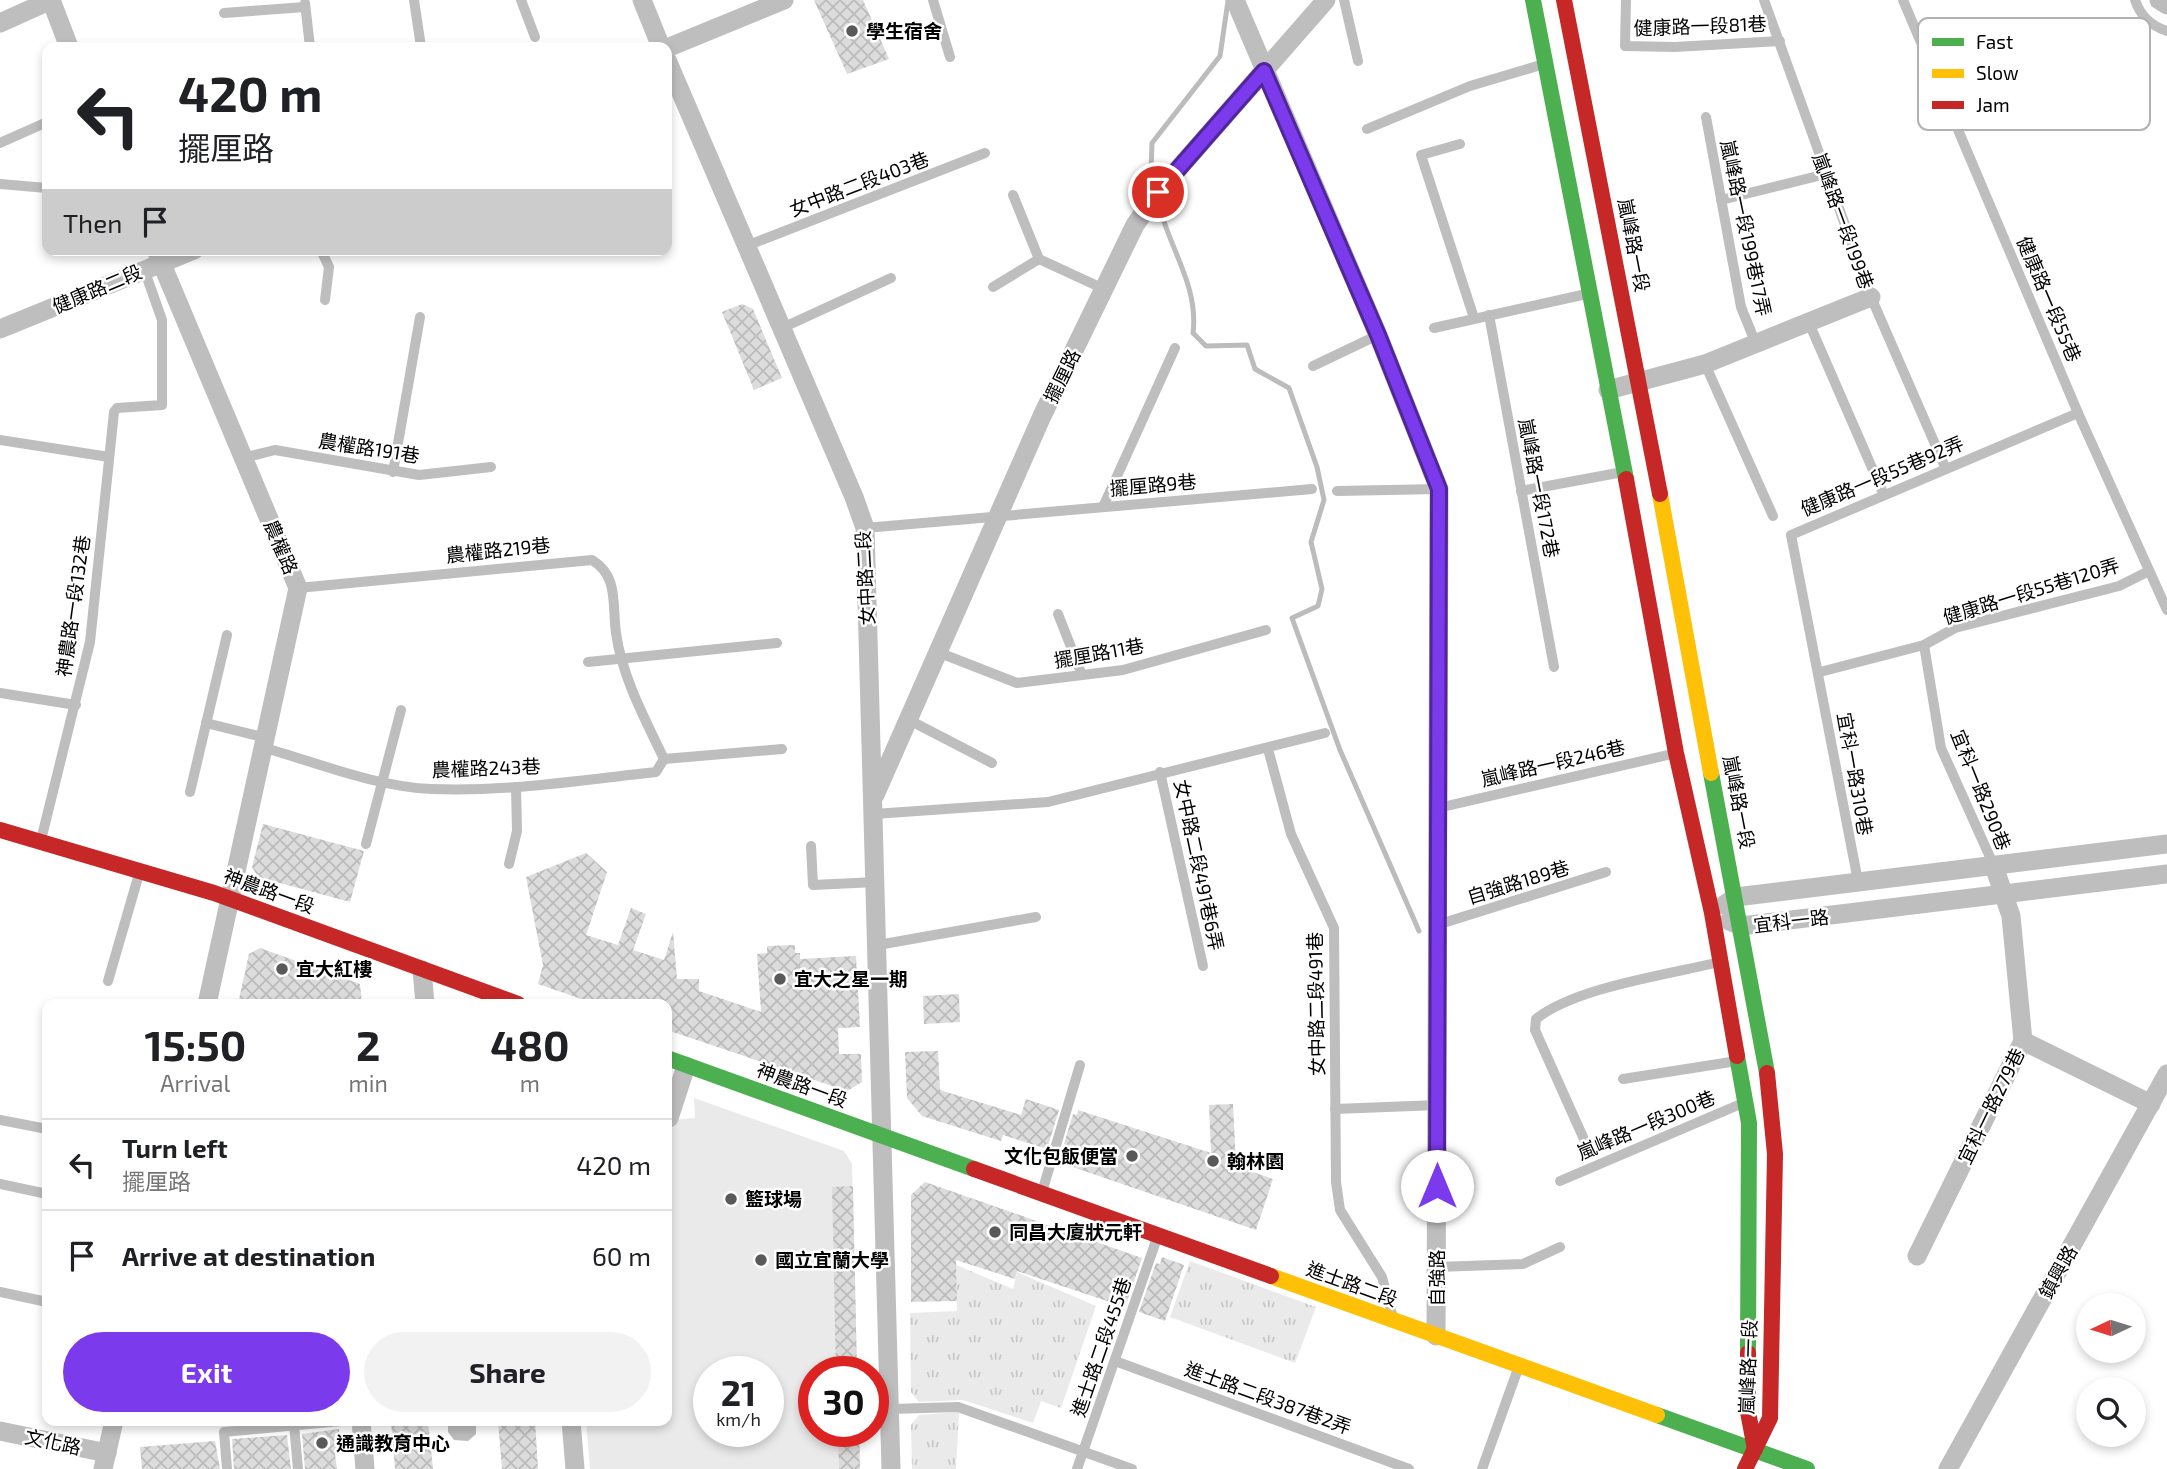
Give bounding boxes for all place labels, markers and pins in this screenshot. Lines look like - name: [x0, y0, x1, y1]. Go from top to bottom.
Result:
- place label: 學生宿舍: [866, 19, 942, 42]
- marker: 學生宿舍: [844, 23, 860, 39]
- pin: [1128, 162, 1188, 222]
- place label: 宜大紅樓: [296, 957, 372, 980]
- marker: 宜大紅樓: [274, 961, 290, 977]
- place label: 宜大之星一期: [794, 967, 908, 990]
- marker: 宜大之星一期: [772, 971, 788, 987]
- place label: 文化包飯便當: [1004, 1144, 1118, 1167]
- marker: 文化包飯便當: [1124, 1148, 1140, 1164]
- place label: 翰林園: [1227, 1149, 1284, 1172]
- marker: 翰林園: [1205, 1153, 1221, 1169]
- place label: 籃球場: [745, 1187, 802, 1210]
- marker: 籃球場: [723, 1191, 739, 1207]
- place label: 同昌大廈狀元軒: [1009, 1220, 1142, 1243]
- marker: 同昌大廈狀元軒: [987, 1224, 1003, 1240]
- place label: 國立宜蘭大學: [775, 1248, 889, 1271]
- marker: 國立宜蘭大學: [753, 1252, 769, 1268]
- place label: 通識教育中心: [336, 1431, 450, 1454]
- marker: 通識教育中心: [314, 1435, 330, 1451]

